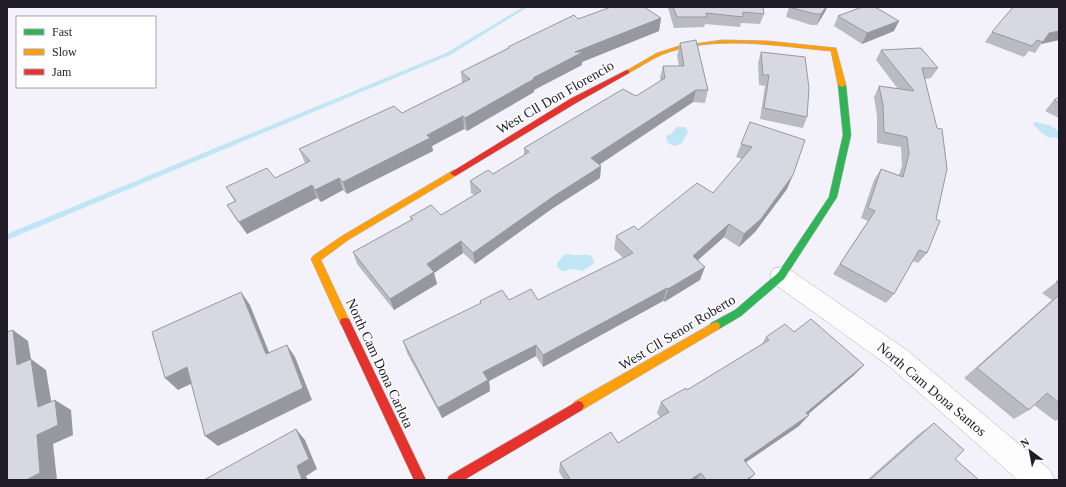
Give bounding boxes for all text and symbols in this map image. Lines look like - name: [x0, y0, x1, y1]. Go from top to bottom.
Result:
- legend: [16, 16, 156, 88]
- text: Fast: [52, 25, 73, 39]
- text: Slow: [52, 45, 77, 59]
- street label: West Cll Don Florencio: [494, 58, 617, 137]
- text: Jam: [52, 65, 72, 79]
- street label: West Cll Senor Roberto: [616, 292, 738, 373]
- street label: North Cam Dona Carlota: [343, 296, 416, 431]
- street label: North Cam Dona Santos: [874, 340, 989, 439]
- north arrow: [1010, 431, 1050, 471]
- text: N: [1018, 435, 1031, 450]

